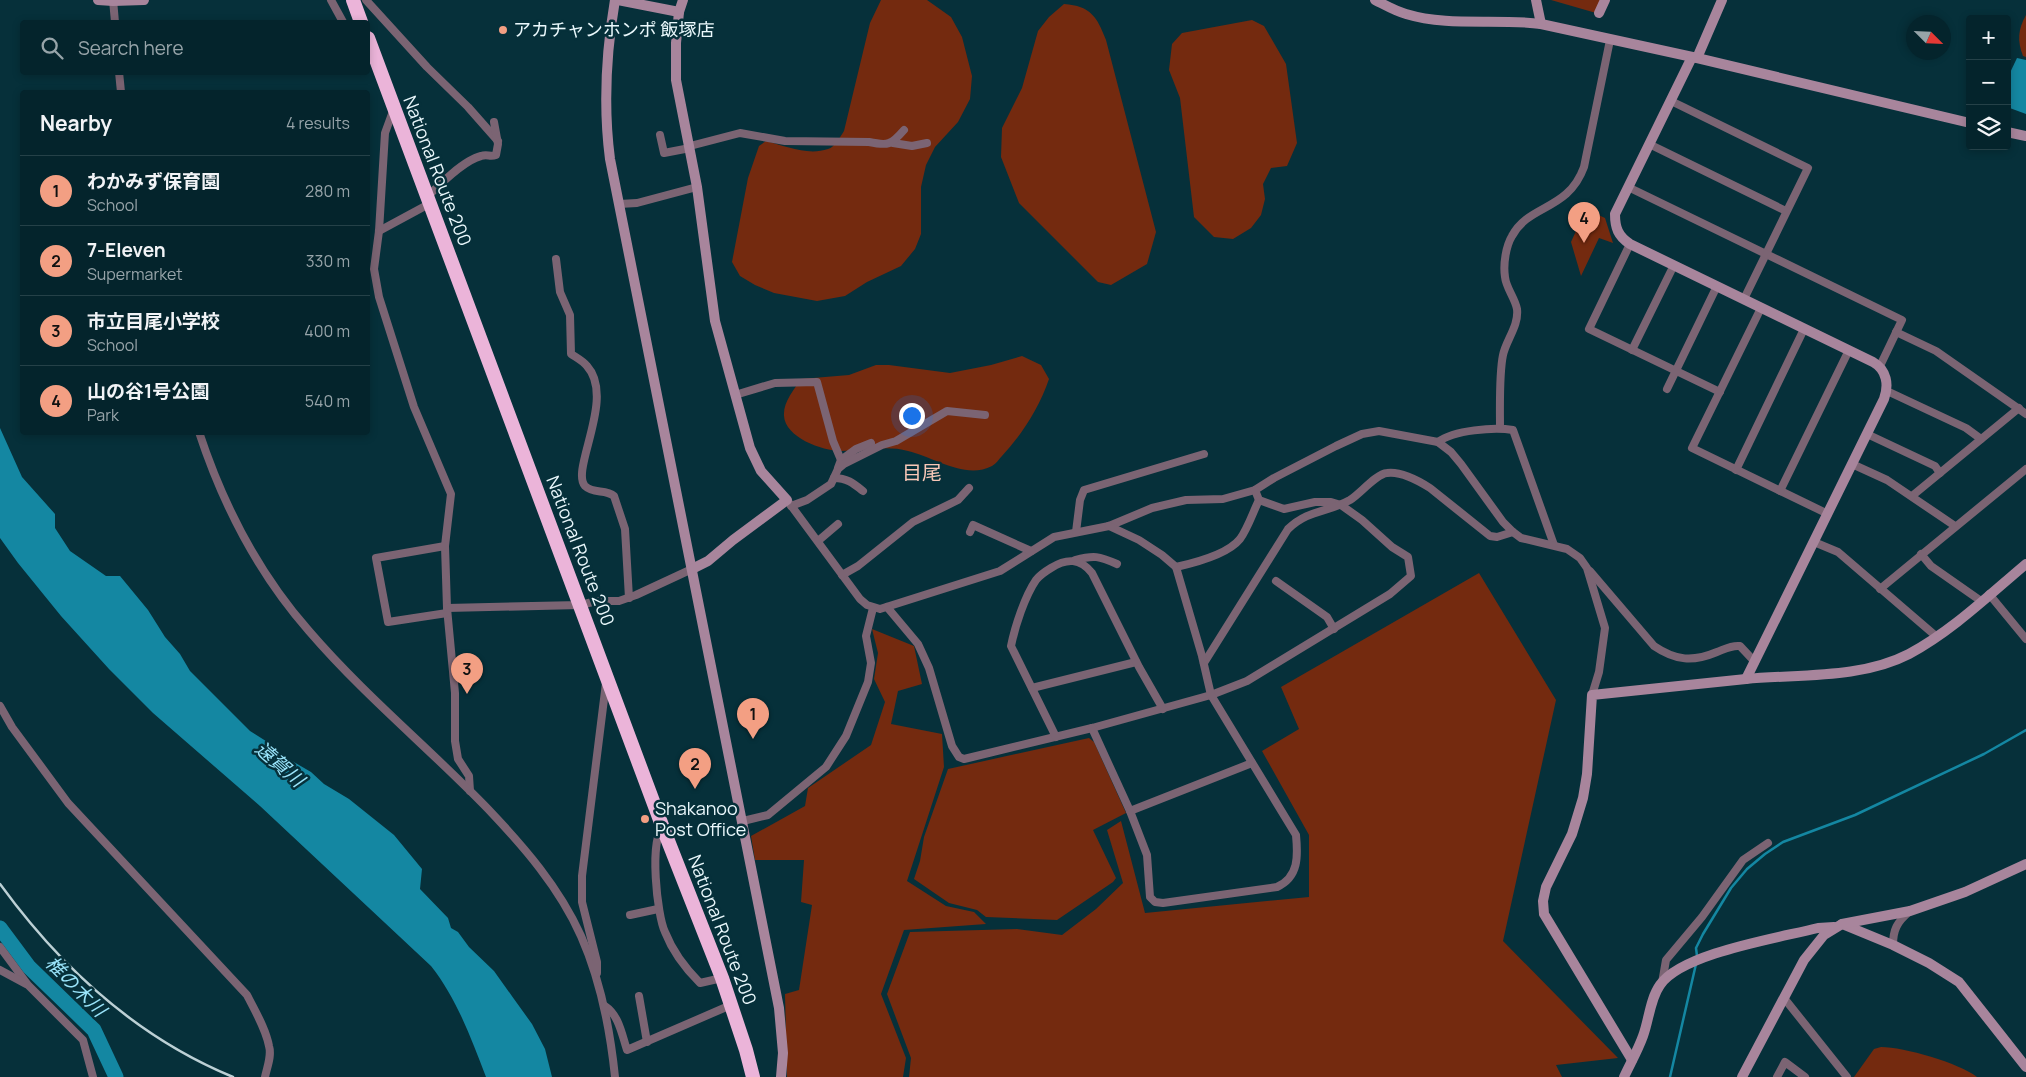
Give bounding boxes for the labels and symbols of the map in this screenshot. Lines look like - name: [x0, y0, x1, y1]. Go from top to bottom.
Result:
- north arrow: [1906, 15, 1951, 60]
- place label: アカチャンホンポ 飯塚店: [513, 17, 714, 41]
- marker: アカチャンホンポ 飯塚店: [497, 24, 509, 36]
- street label: National Route 200: [398, 92, 478, 249]
- pin: 4: [1568, 202, 1600, 243]
- your location: [899, 403, 925, 429]
- district label: 目尾: [902, 459, 942, 486]
- street label: National Route 200: [541, 472, 621, 629]
- pin: 3: [451, 653, 483, 694]
- pin: 1: [737, 698, 769, 739]
- water label: 遠賀川: [250, 735, 312, 794]
- pin: 2: [679, 748, 711, 789]
- place label: Shakanoo Post Office: [655, 796, 746, 841]
- marker: Shakanoo Post Office: [639, 813, 651, 825]
- street label: National Route 200: [683, 851, 763, 1008]
- water label: 椎の木川: [40, 950, 113, 1023]

